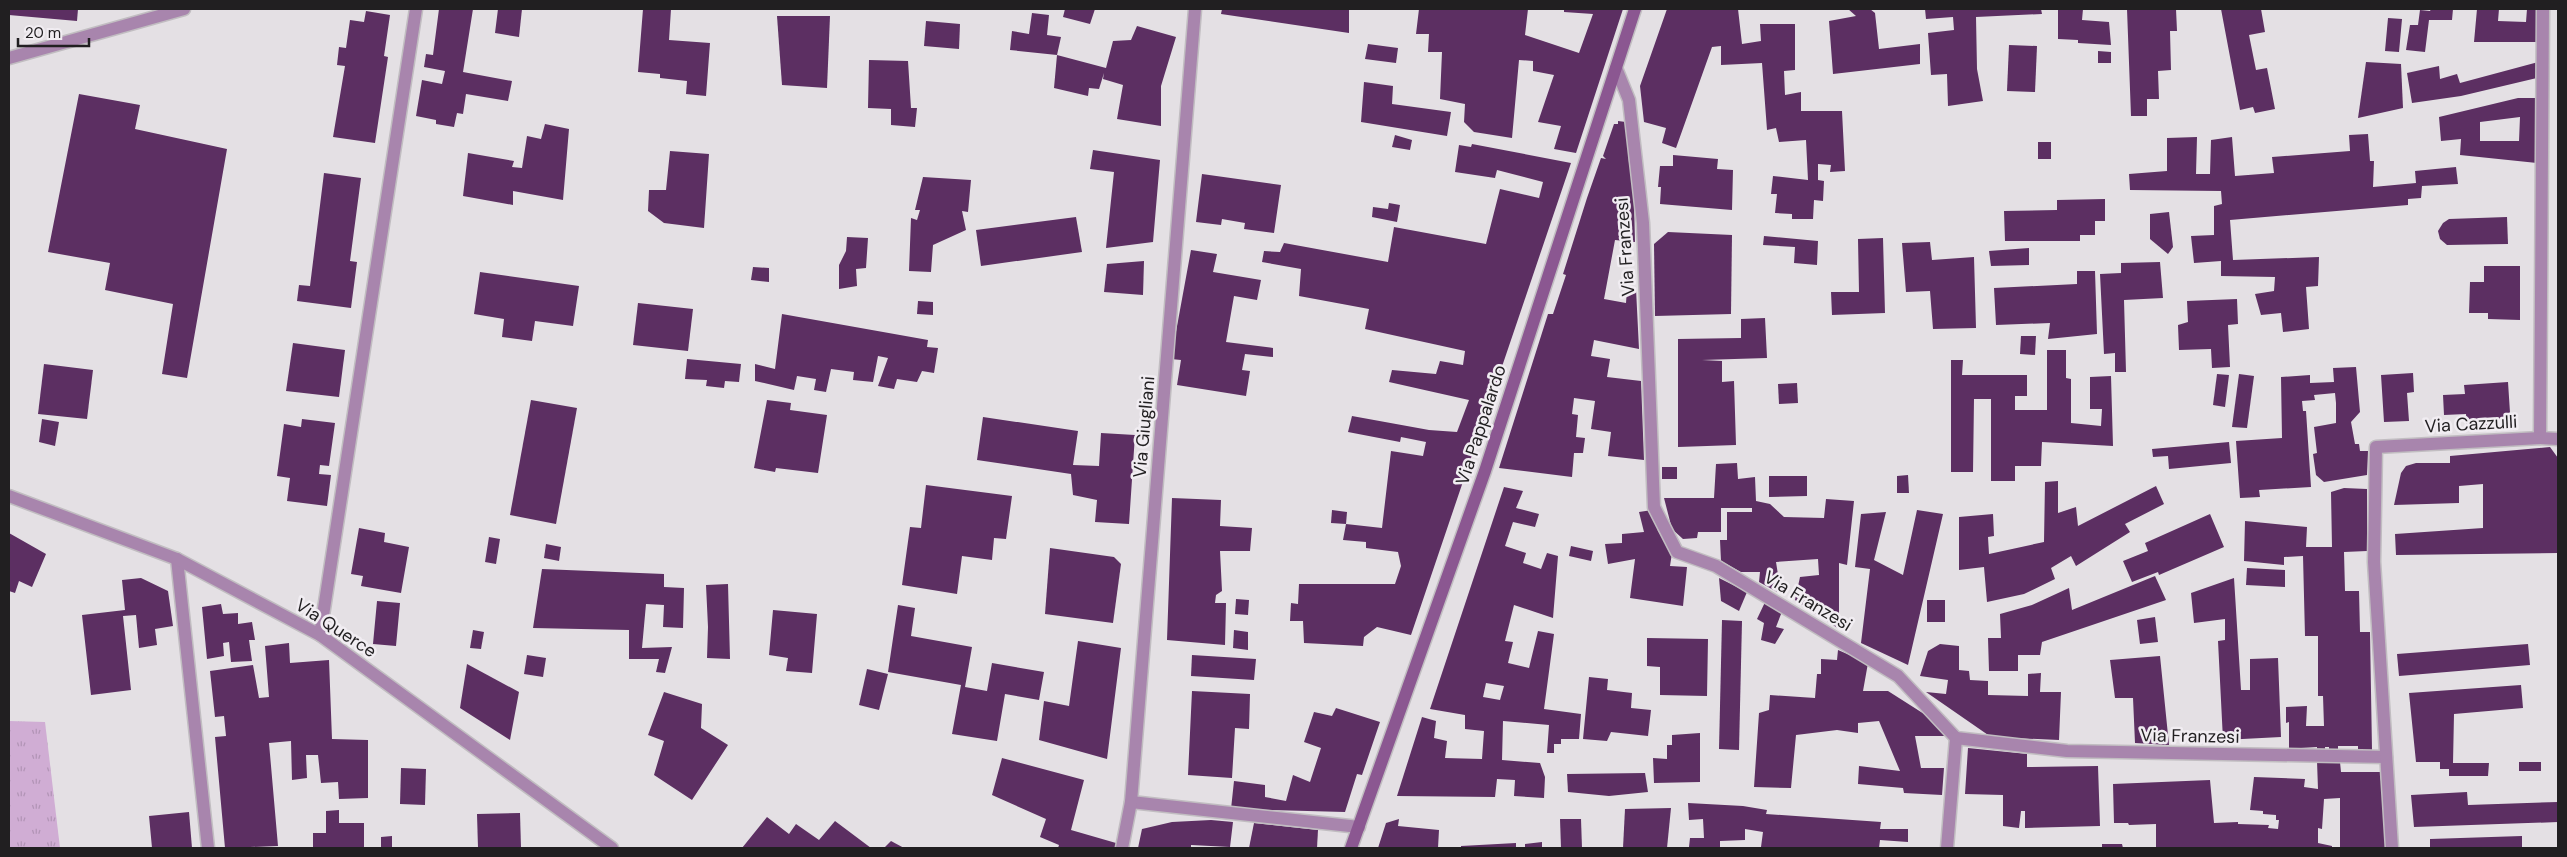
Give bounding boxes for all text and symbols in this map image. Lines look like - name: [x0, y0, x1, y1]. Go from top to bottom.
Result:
- scale bar: [18, 15, 89, 47]
- text: 20 m: [25, 23, 61, 43]
- street label: Via Franzesi: [1610, 197, 1640, 297]
- street label: Via Pappalardo: [1450, 362, 1512, 488]
- street label: Via Giugliani: [1128, 375, 1160, 479]
- street label: Via Cazzulli: [2424, 410, 2518, 438]
- street label: Via Franzesi: [1759, 565, 1857, 637]
- street label: Via Querce: [291, 593, 381, 663]
- street label: Via Franzesi: [2140, 723, 2240, 749]

